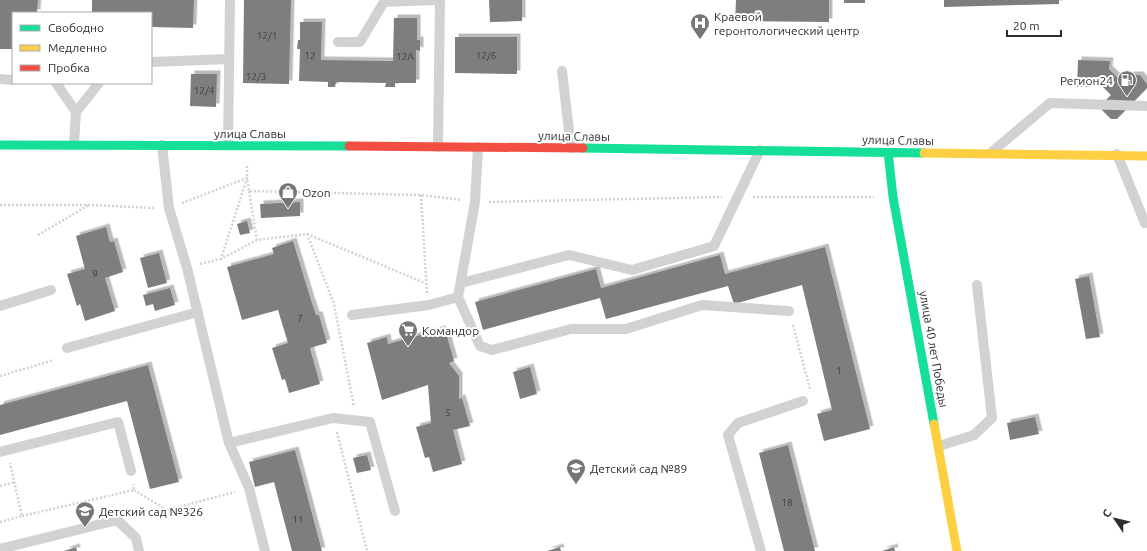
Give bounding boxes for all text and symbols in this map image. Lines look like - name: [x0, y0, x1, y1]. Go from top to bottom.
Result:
- place label: Краевой геронтологический центр: [714, 10, 859, 37]
- legend: [12, 12, 152, 84]
- hospital icon: Краевой геронтологический центр: [689, 12, 711, 40]
- scale bar: [1007, 12, 1061, 38]
- text: 20 m: [1013, 19, 1040, 32]
- text: Свободно: [48, 21, 104, 34]
- house number: 12/1: [257, 30, 277, 41]
- text: Медленно: [48, 41, 107, 54]
- house number: 12: [304, 50, 316, 61]
- house number: 12/6: [476, 50, 497, 61]
- house number: 12А: [396, 51, 414, 62]
- text: Пробка: [48, 61, 90, 74]
- fuel station icon: Регион24: [1116, 69, 1138, 97]
- house number: 12/3: [246, 71, 266, 82]
- place label: Регион24: [1060, 74, 1113, 87]
- house number: 12/4: [194, 85, 215, 96]
- street label: улица Славы: [214, 127, 286, 140]
- street label: улица Славы: [538, 129, 610, 143]
- street label: улица Славы: [862, 133, 934, 147]
- shop icon: Ozon: [277, 181, 299, 209]
- place label: Ozon: [302, 186, 331, 199]
- house number: 9: [92, 268, 98, 279]
- street label: улица 40 лет Победы: [917, 290, 951, 408]
- house number: 7: [297, 313, 303, 324]
- supermarket icon: Командор: [397, 319, 419, 347]
- place label: Командор: [422, 324, 479, 337]
- house number: 1: [836, 365, 842, 376]
- house number: 5: [445, 407, 451, 418]
- school or university icon: Детский сад №89: [565, 457, 587, 485]
- place label: Детский сад №89: [590, 462, 687, 475]
- house number: 18: [781, 497, 793, 508]
- north arrow: [1095, 499, 1135, 539]
- school or university icon: Детский сад №326: [74, 500, 96, 528]
- place label: Детский сад №326: [99, 505, 203, 518]
- text: С: [1100, 507, 1114, 520]
- house number: 11: [292, 514, 304, 525]

